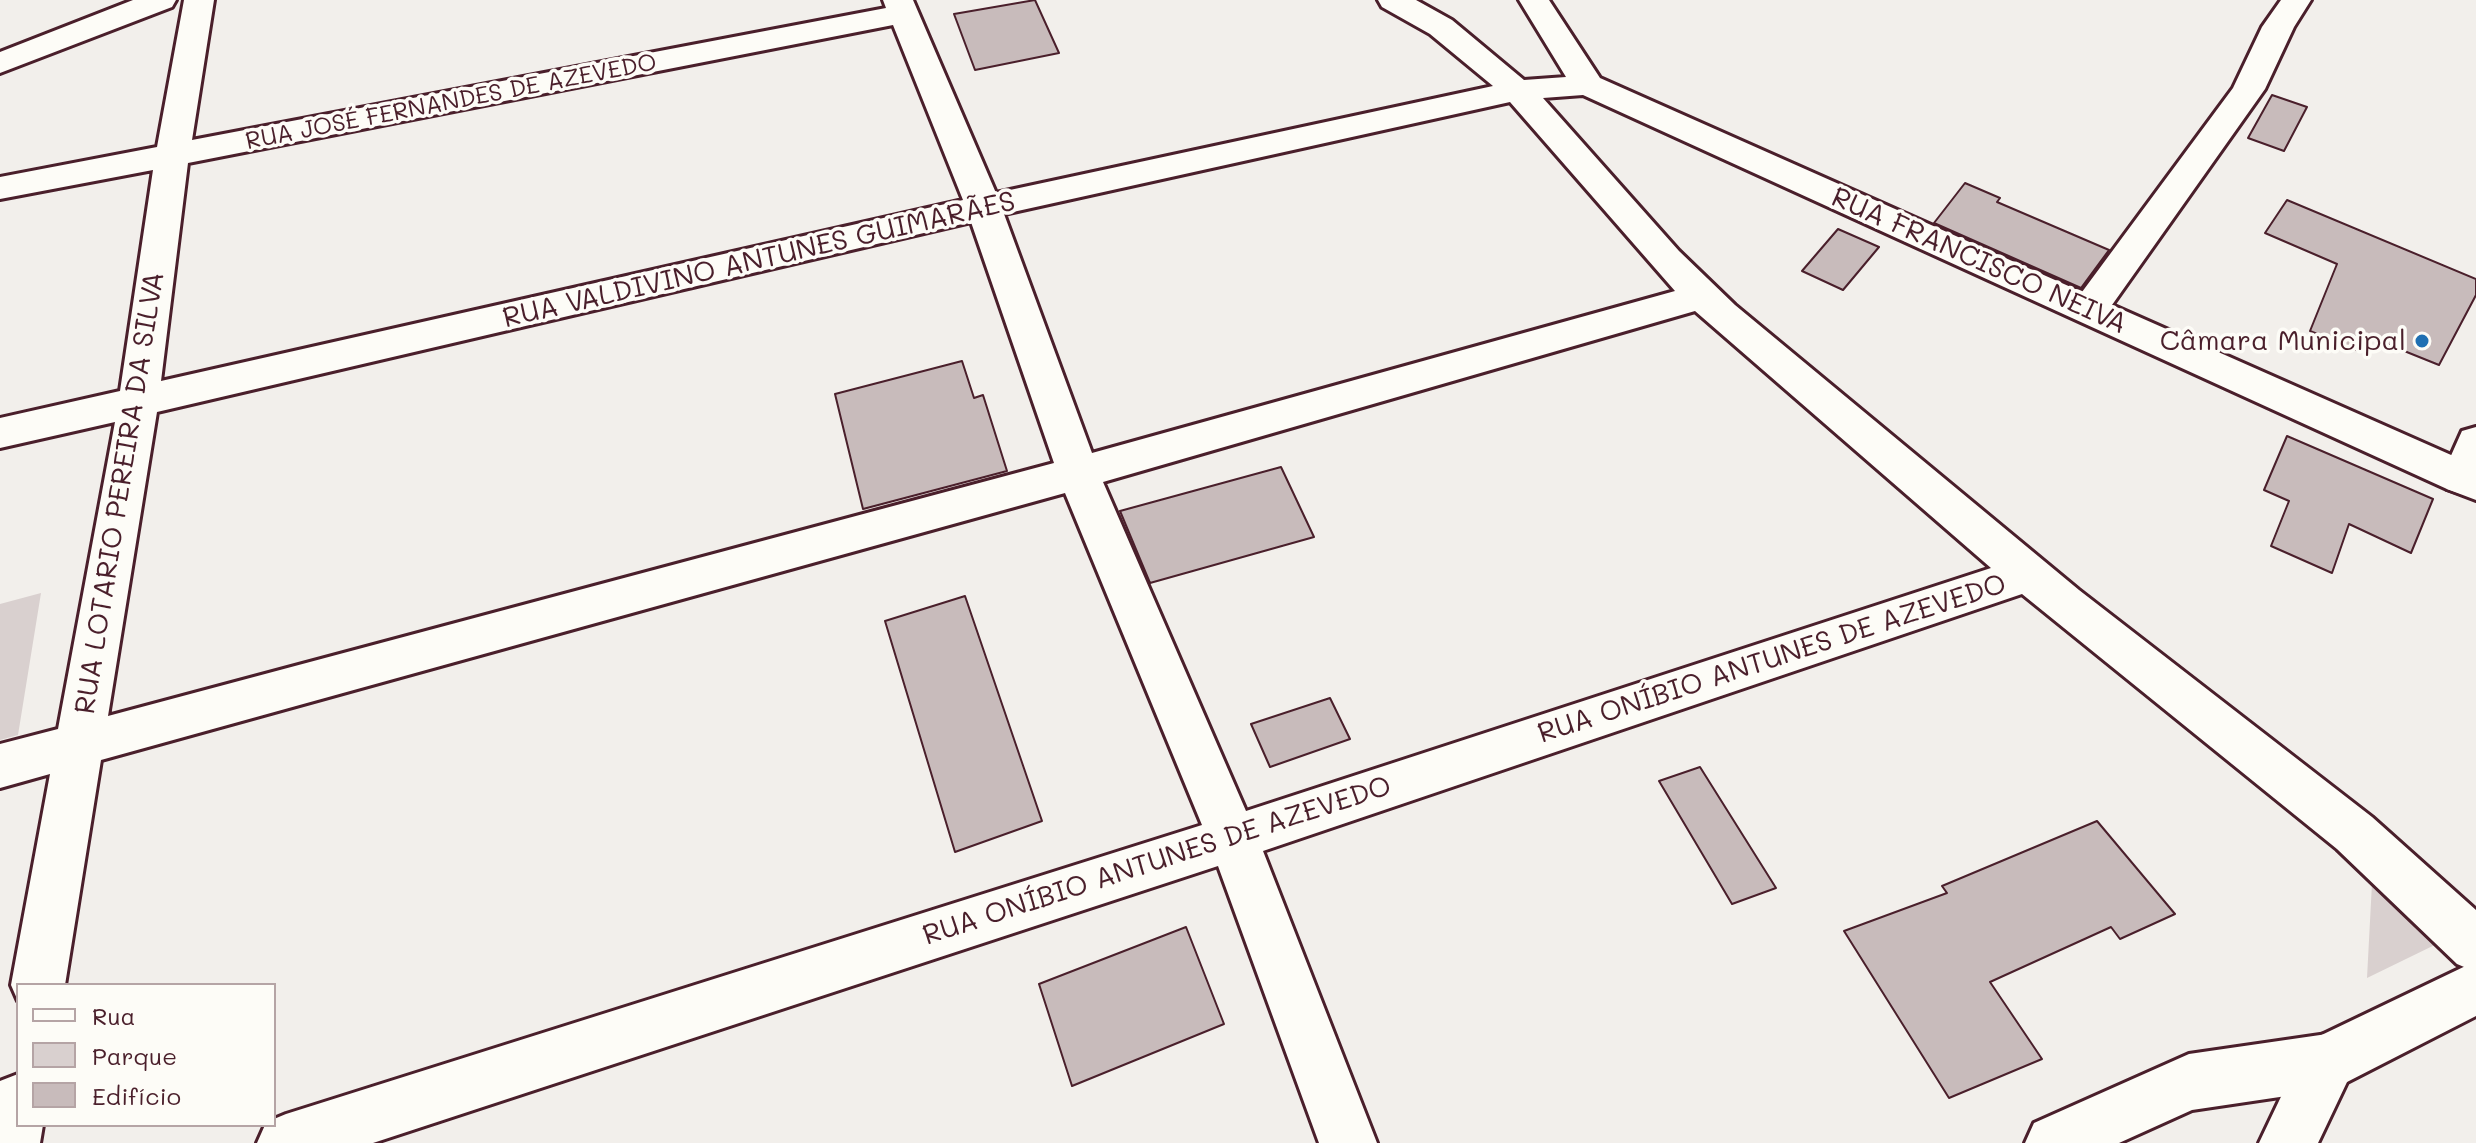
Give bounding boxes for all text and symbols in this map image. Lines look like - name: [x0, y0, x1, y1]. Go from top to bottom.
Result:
- street label: RUA JOSÉ FERNANDES DE AZEVEDO: [243, 48, 659, 156]
- street label: RUA FRANCISCO NEIVA: [1826, 181, 2132, 341]
- street label: RUA VALDIVINO ANTUNES GUIMARÃES: [500, 185, 1018, 335]
- street label: RUA LOTARIO PEREIRA DA SILVA: [68, 269, 172, 717]
- place label: Câmara Municipal: [2160, 324, 2406, 358]
- marker: Câmara Municipal: [2413, 332, 2431, 350]
- street label: RUA ONÍBIO ANTUNES DE AZEVEDO: [1534, 567, 2010, 751]
- street label: RUA ONÍBIO ANTUNES DE AZEVEDO: [919, 769, 1395, 953]
- legend: [16, 983, 276, 1127]
- text: Rua: [92, 1000, 135, 1031]
- text: Parque: [92, 1040, 177, 1071]
- text: Edifício: [92, 1080, 181, 1111]

